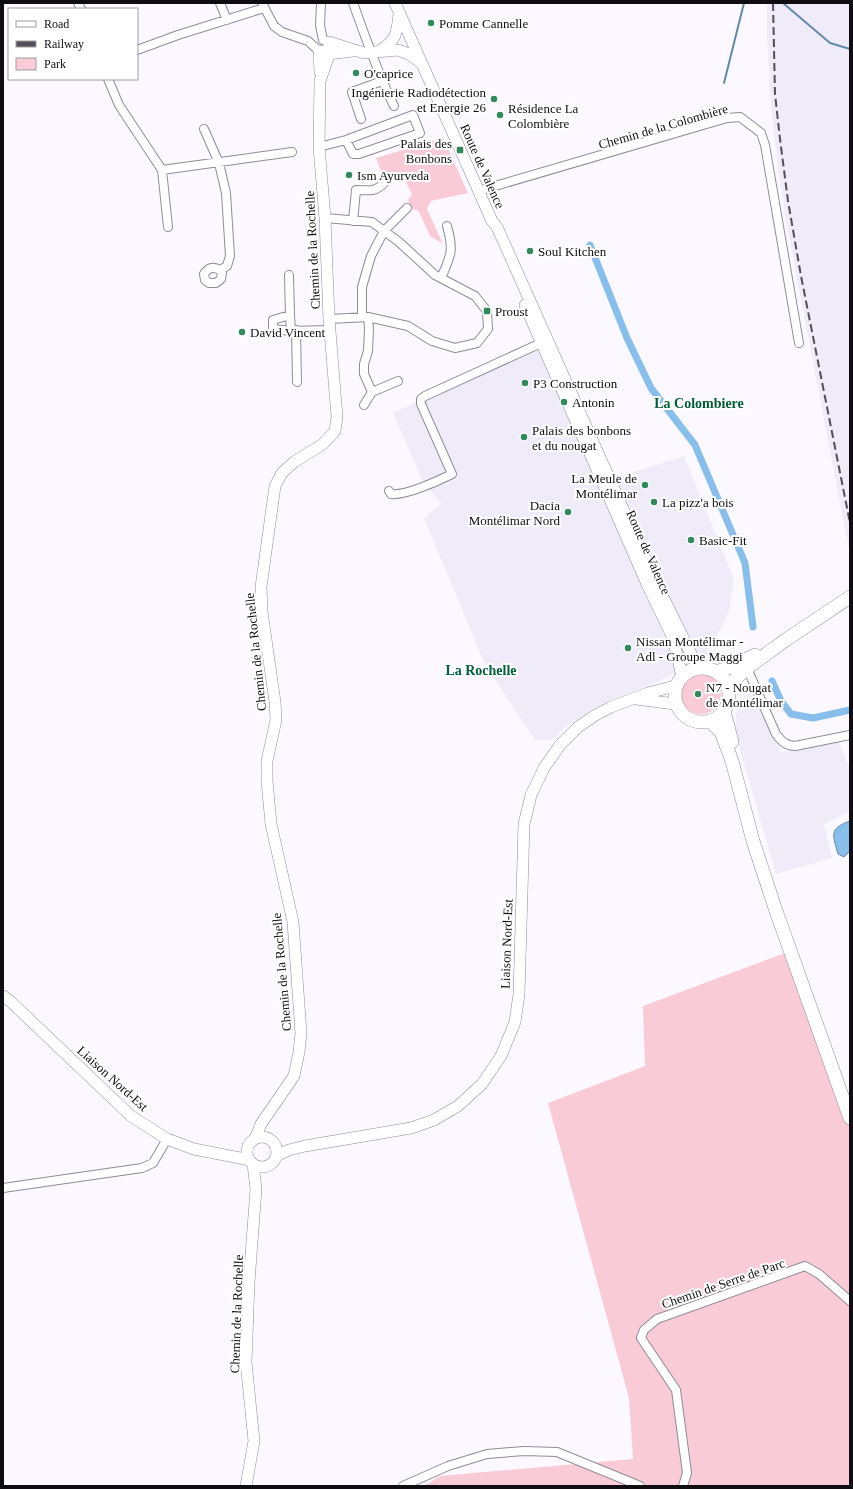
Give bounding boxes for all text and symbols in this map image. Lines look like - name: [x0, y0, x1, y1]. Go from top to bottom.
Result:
- legend: [8, 8, 138, 80]
- place label: Pomme Cannelle: [439, 16, 528, 31]
- text: Road: [44, 17, 69, 31]
- marker: Pomme Cannelle: [426, 18, 436, 28]
- text: Railway: [44, 37, 84, 51]
- text: Park: [44, 57, 66, 71]
- place label: O'caprice: [364, 66, 413, 81]
- marker: O'caprice: [351, 68, 361, 78]
- place label: Ingénierie Radiodétection et Energie 26: [351, 85, 486, 115]
- marker: Ingénierie Radiodétection et Energie 26: [489, 94, 499, 104]
- place label: Résidence La Colombière: [508, 101, 579, 131]
- street label: Chemin de la Colombière: [597, 101, 730, 152]
- marker: Résidence La Colombière: [495, 110, 505, 120]
- street label: Route de Valence: [457, 122, 508, 211]
- place label: Palais des Bonbons: [400, 136, 452, 166]
- marker: Palais des Bonbons: [455, 145, 465, 155]
- place label: Ism Ayurveda: [357, 168, 429, 183]
- marker: Ism Ayurveda: [344, 170, 354, 180]
- street label: Chemin de la Rochelle: [302, 190, 323, 310]
- place label: Soul Kitchen: [538, 244, 607, 259]
- marker: Soul Kitchen: [525, 246, 535, 256]
- place label: Proust: [495, 304, 529, 319]
- marker: Proust: [482, 306, 492, 316]
- place label: David Vincent: [250, 325, 326, 340]
- marker: David Vincent: [237, 327, 247, 337]
- place label: P3 Construction: [533, 376, 618, 391]
- marker: P3 Construction: [520, 378, 530, 388]
- place label: Antonin: [572, 395, 615, 410]
- district label: La Colombiere: [654, 396, 744, 411]
- marker: Antonin: [559, 397, 569, 407]
- place label: Palais des bonbons et du nougat: [532, 423, 631, 453]
- marker: Palais des bonbons et du nougat: [519, 432, 529, 442]
- place label: La Meule de Montélimar: [571, 471, 638, 501]
- marker: La Meule de Montélimar: [640, 480, 650, 490]
- place label: La pizz'a bois: [662, 495, 734, 510]
- marker: La pizz'a bois: [649, 497, 659, 507]
- place label: Dacia Montélimar Nord: [469, 498, 560, 528]
- marker: Dacia Montélimar Nord: [563, 507, 573, 517]
- street label: Route de Valence: [623, 508, 674, 597]
- place label: Basic-Fit: [699, 533, 747, 548]
- marker: Basic-Fit: [686, 535, 696, 545]
- street label: Chemin de la Rochelle: [242, 592, 269, 712]
- place label: Nissan Montélimar - Adl - Groupe Maggi: [636, 634, 744, 664]
- marker: Nissan Montélimar - Adl - Groupe Maggi: [623, 643, 633, 653]
- district label: La Rochelle: [445, 663, 517, 678]
- place label: N7 - Nougat de Montélimar: [706, 680, 784, 710]
- marker: N7 - Nougat de Montélimar: [693, 689, 703, 699]
- street label: Liaison Nord-Est: [497, 898, 516, 989]
- street label: Chemin de la Rochelle: [269, 912, 294, 1032]
- street label: Liaison Nord-Est: [74, 1043, 151, 1114]
- street label: Chemin de la Rochelle: [227, 1254, 246, 1374]
- street label: Chemin de Serre de Parc: [660, 1255, 787, 1312]

